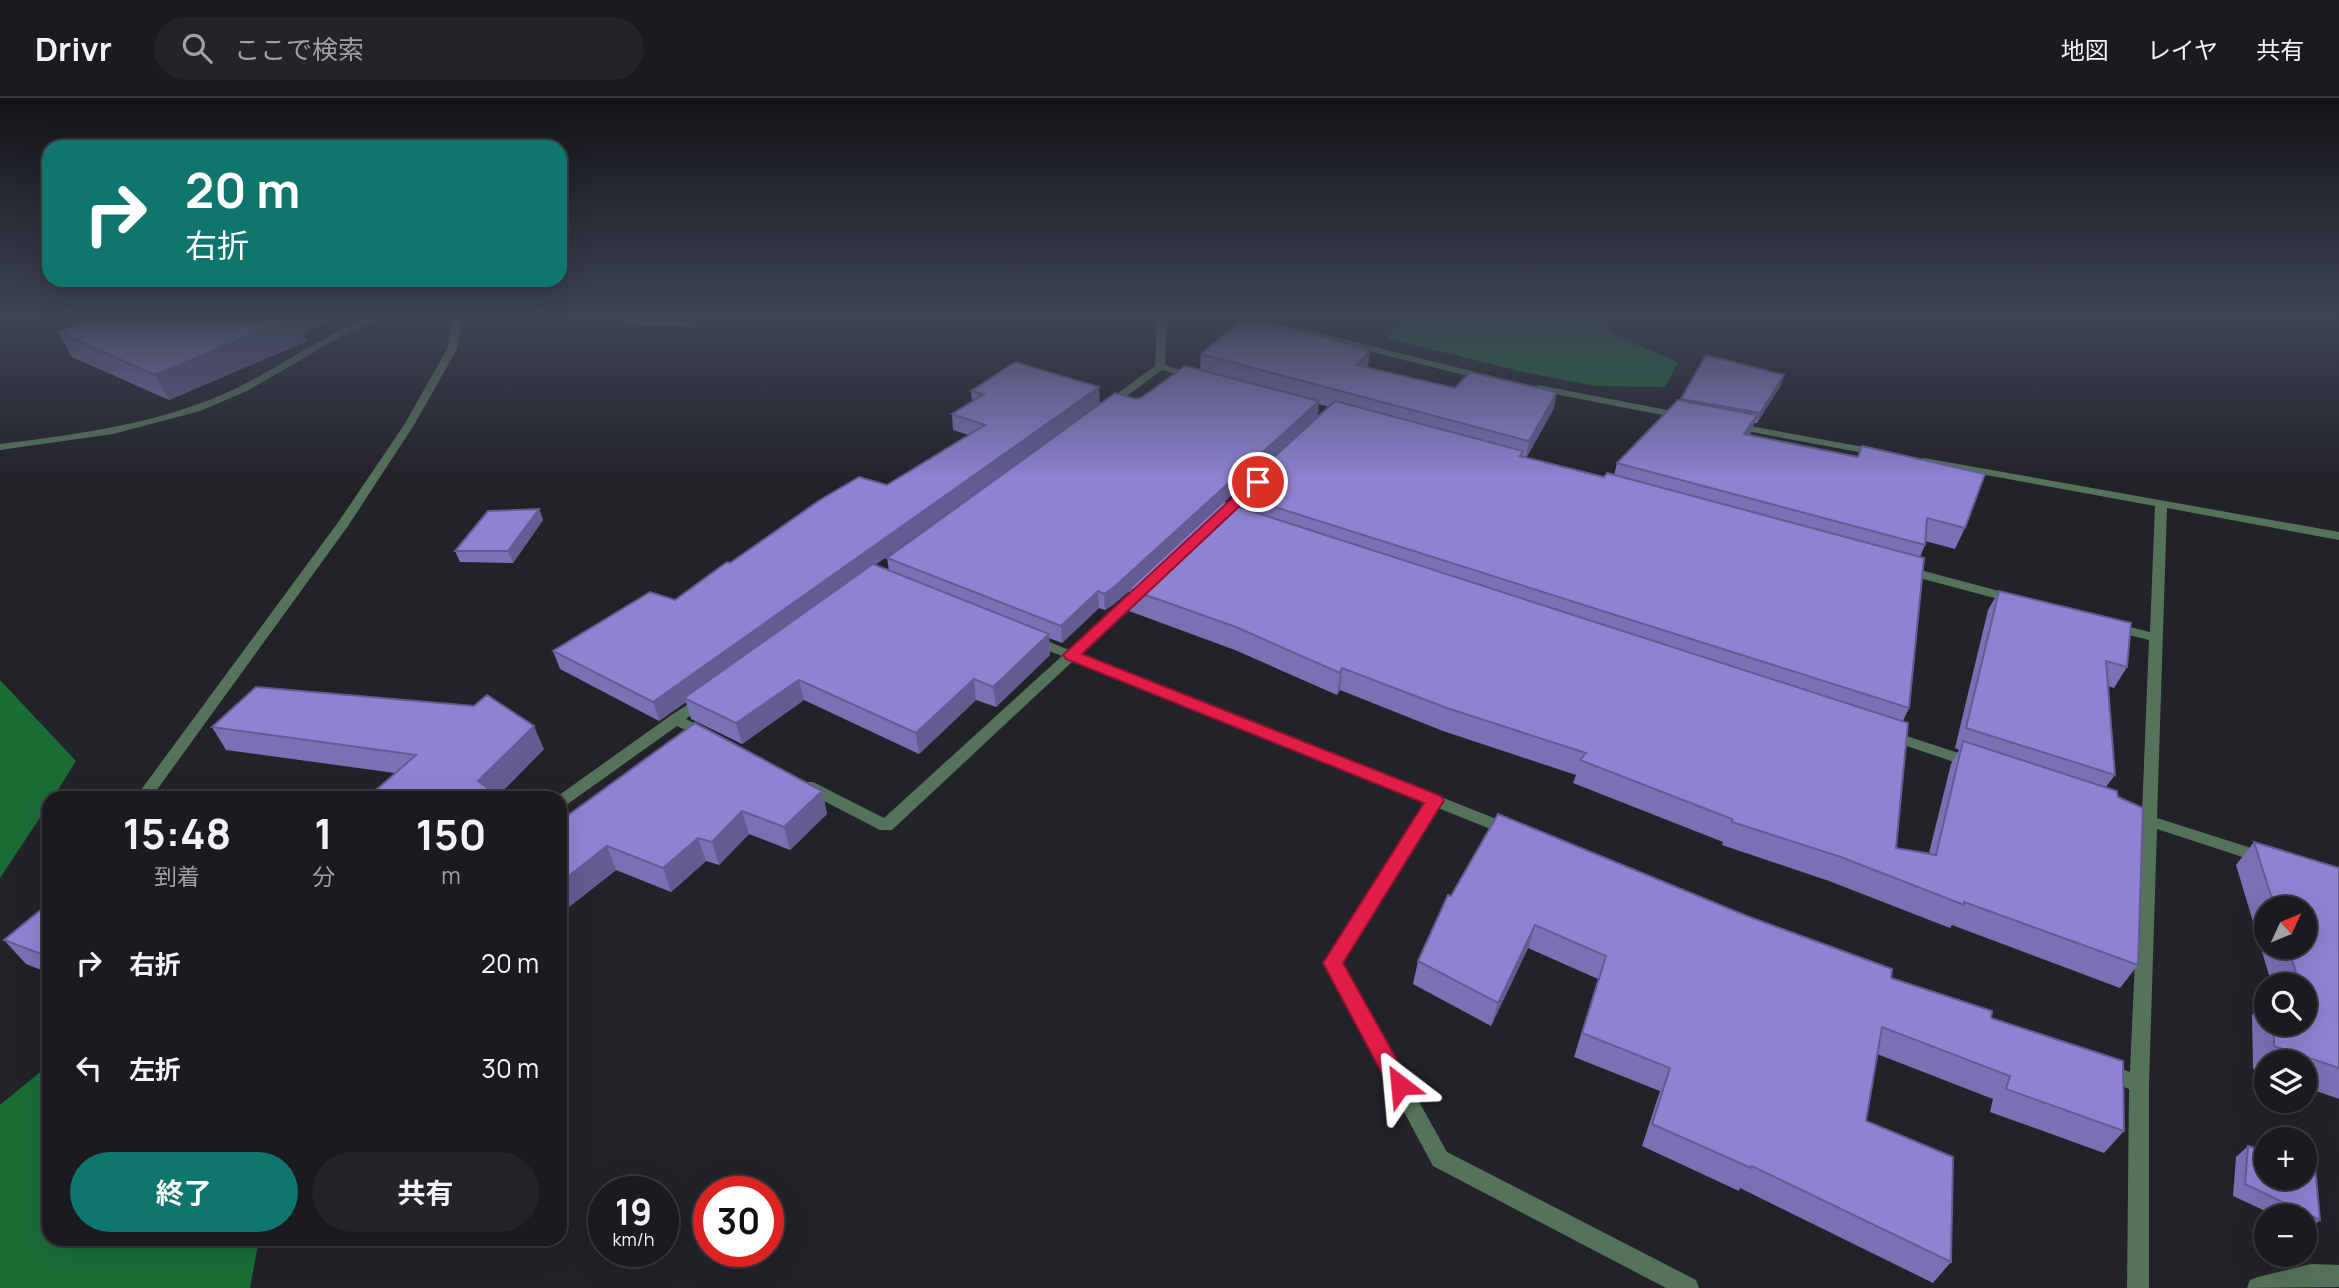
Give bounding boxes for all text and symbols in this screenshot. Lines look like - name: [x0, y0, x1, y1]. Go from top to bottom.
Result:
- search box: [154, 17, 644, 80]
- text: Drivr: [35, 26, 112, 71]
- icon: search: [178, 29, 216, 67]
- text: ここで検索: [234, 31, 364, 67]
- text: 地図: [2061, 33, 2109, 66]
- text: レイヤ: [2147, 33, 2218, 66]
- text: 共有: [2256, 33, 2304, 66]
- text: 20 m: [185, 156, 300, 223]
- icon: right: [70, 168, 161, 259]
- text: 右折: [185, 223, 249, 267]
- pin: [1228, 452, 1288, 512]
- icon: arrive: [1239, 463, 1277, 501]
- text: 15:48: [123, 804, 231, 862]
- text: 1: [314, 804, 333, 862]
- text: 150: [416, 805, 486, 863]
- text: m: [441, 859, 461, 891]
- text: 到着: [154, 860, 200, 892]
- text: 分: [312, 860, 335, 892]
- north arrow: [2254, 896, 2317, 959]
- map controls: [2254, 896, 2317, 1267]
- icon: right: [70, 944, 108, 982]
- text: 20 m: [481, 945, 539, 981]
- text: 右折: [129, 946, 181, 982]
- button: search: [2254, 973, 2317, 1036]
- position arrow: [1363, 1048, 1437, 1122]
- icon: left: [70, 1049, 108, 1087]
- text: 30 m: [482, 1050, 539, 1086]
- button: layers: [2254, 1050, 2317, 1113]
- text: 左折: [129, 1051, 181, 1087]
- button: +: [2254, 1127, 2317, 1190]
- button: 終了: [70, 1152, 298, 1232]
- button: 共有: [312, 1152, 539, 1232]
- speed limit sign: 30: [693, 1176, 784, 1267]
- text: 19: [615, 1188, 652, 1236]
- button: −: [2254, 1204, 2317, 1267]
- text: km/h: [613, 1227, 654, 1251]

